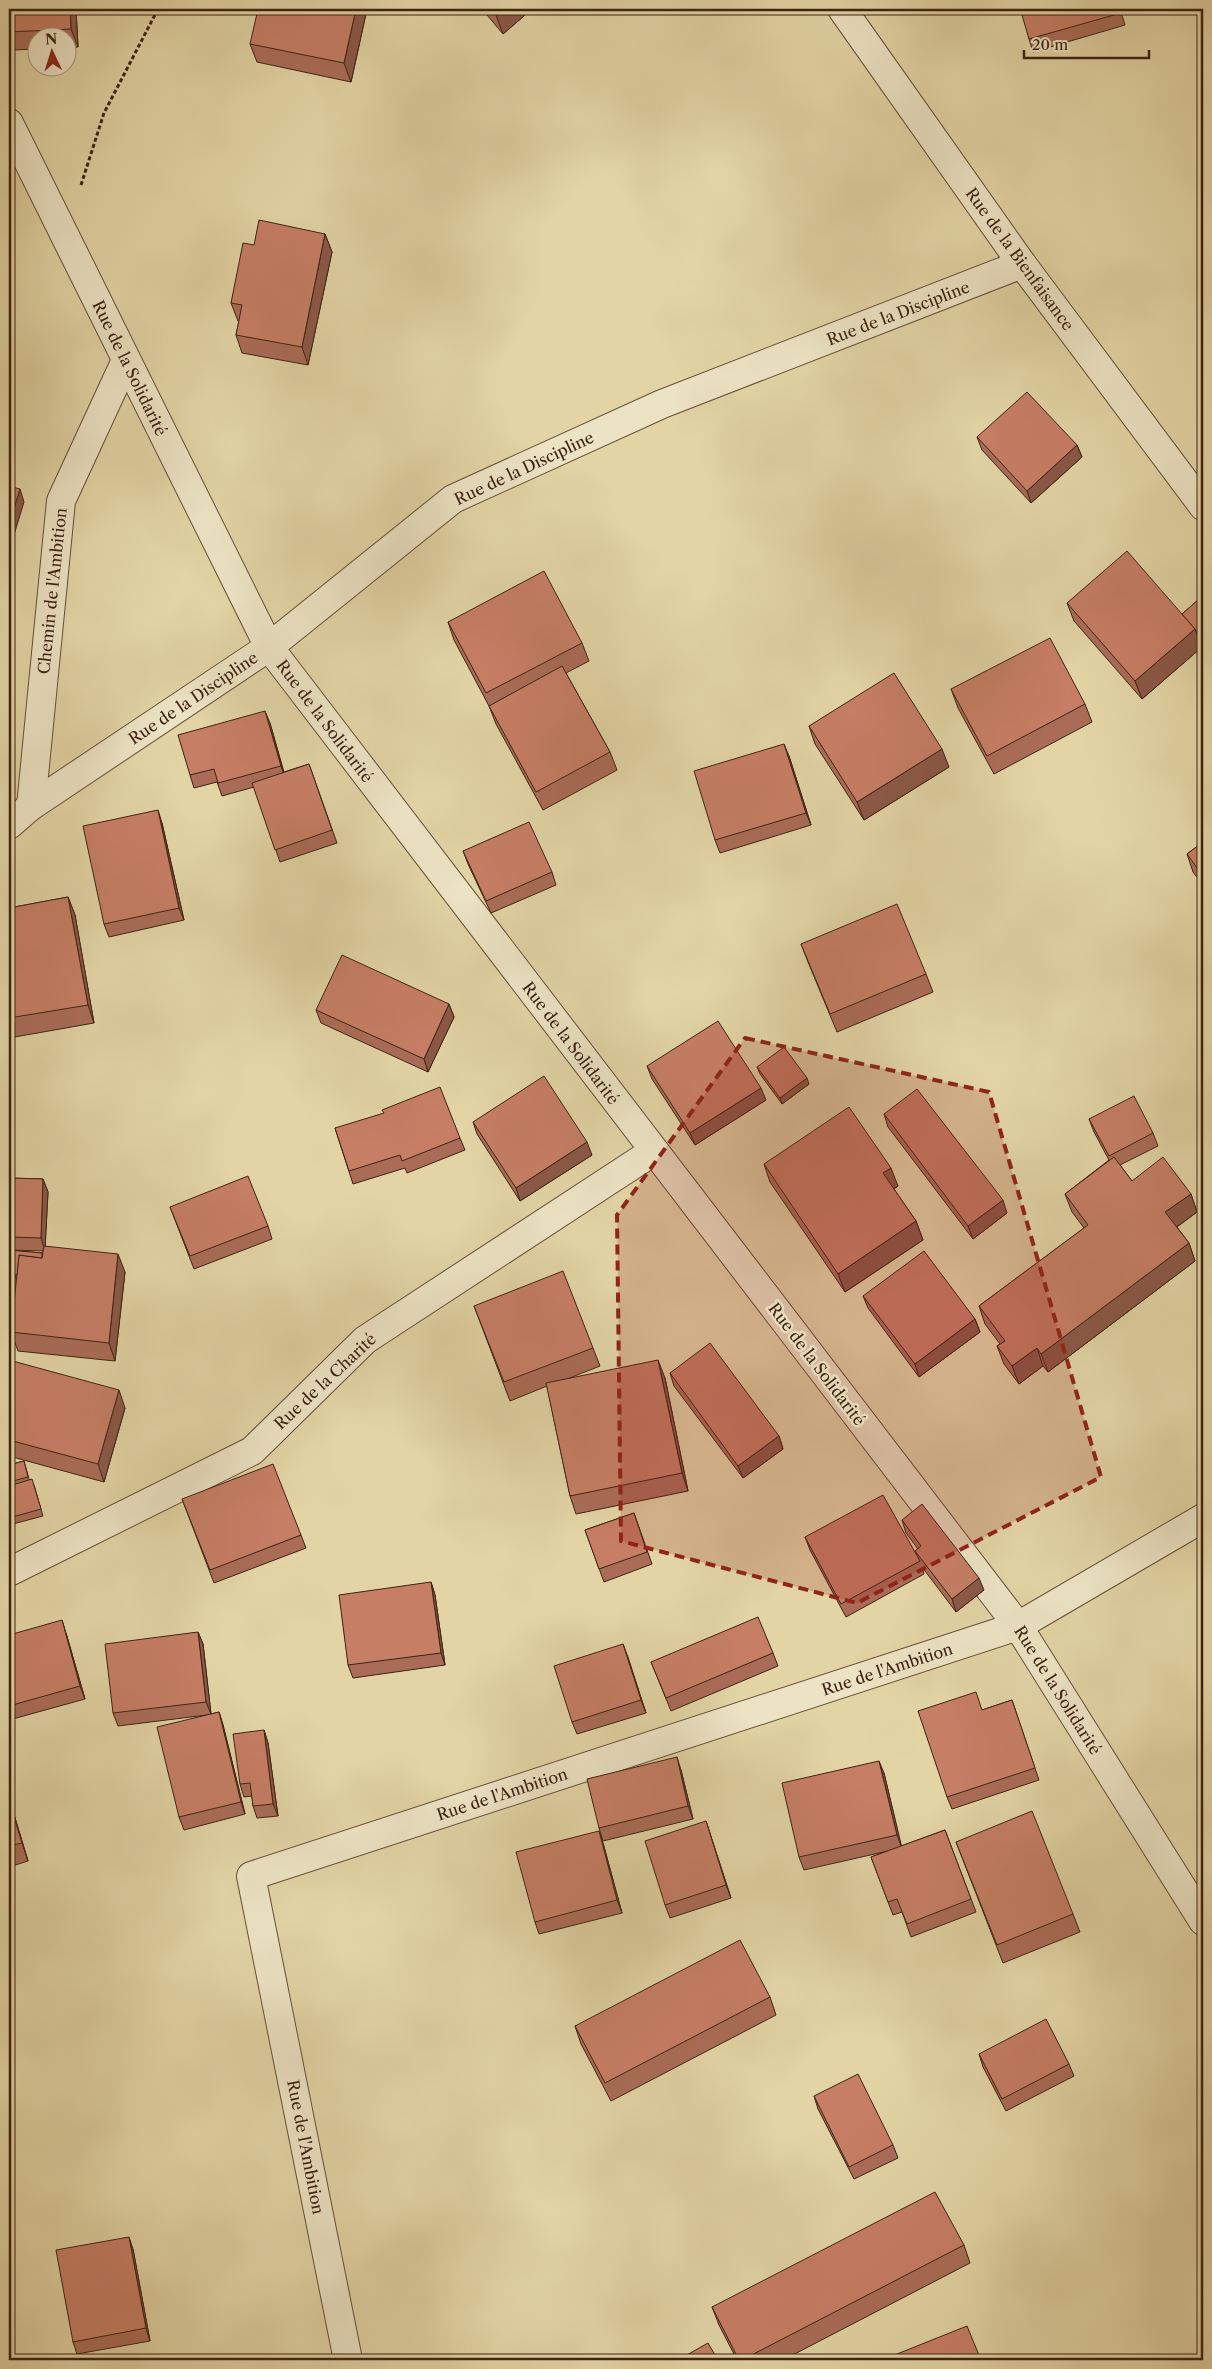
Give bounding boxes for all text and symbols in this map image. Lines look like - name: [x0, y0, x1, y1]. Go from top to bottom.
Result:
- north arrow: [28, 28, 78, 78]
- scale bar: [1024, 28, 1150, 60]
- text: N: [44, 30, 58, 48]
- text: 20 m: [1032, 35, 1068, 54]
- street label: Rue de la Bienfaisance: [961, 184, 1079, 334]
- street label: Rue de la Discipline: [824, 276, 972, 349]
- street label: Rue de la Solidarité: [88, 297, 172, 439]
- street label: Rue de la Discipline: [451, 427, 597, 509]
- street label: Chemin de l'Ambition: [33, 507, 71, 675]
- street label: Rue de la Discipline: [125, 647, 261, 749]
- street label: Rue de la Solidarité: [272, 656, 378, 786]
- street label: Rue de la Solidarité: [518, 978, 624, 1108]
- street label: Rue de la Solidarité: [764, 1299, 870, 1429]
- street label: Rue de la Charité: [270, 1329, 380, 1433]
- street label: Rue de la Solidarité: [1010, 1622, 1106, 1758]
- street label: Rue de l'Ambition: [819, 1638, 955, 1700]
- street label: Rue de l'Ambition: [434, 1763, 570, 1825]
- street label: Rue de l'Ambition: [283, 2078, 329, 2216]

